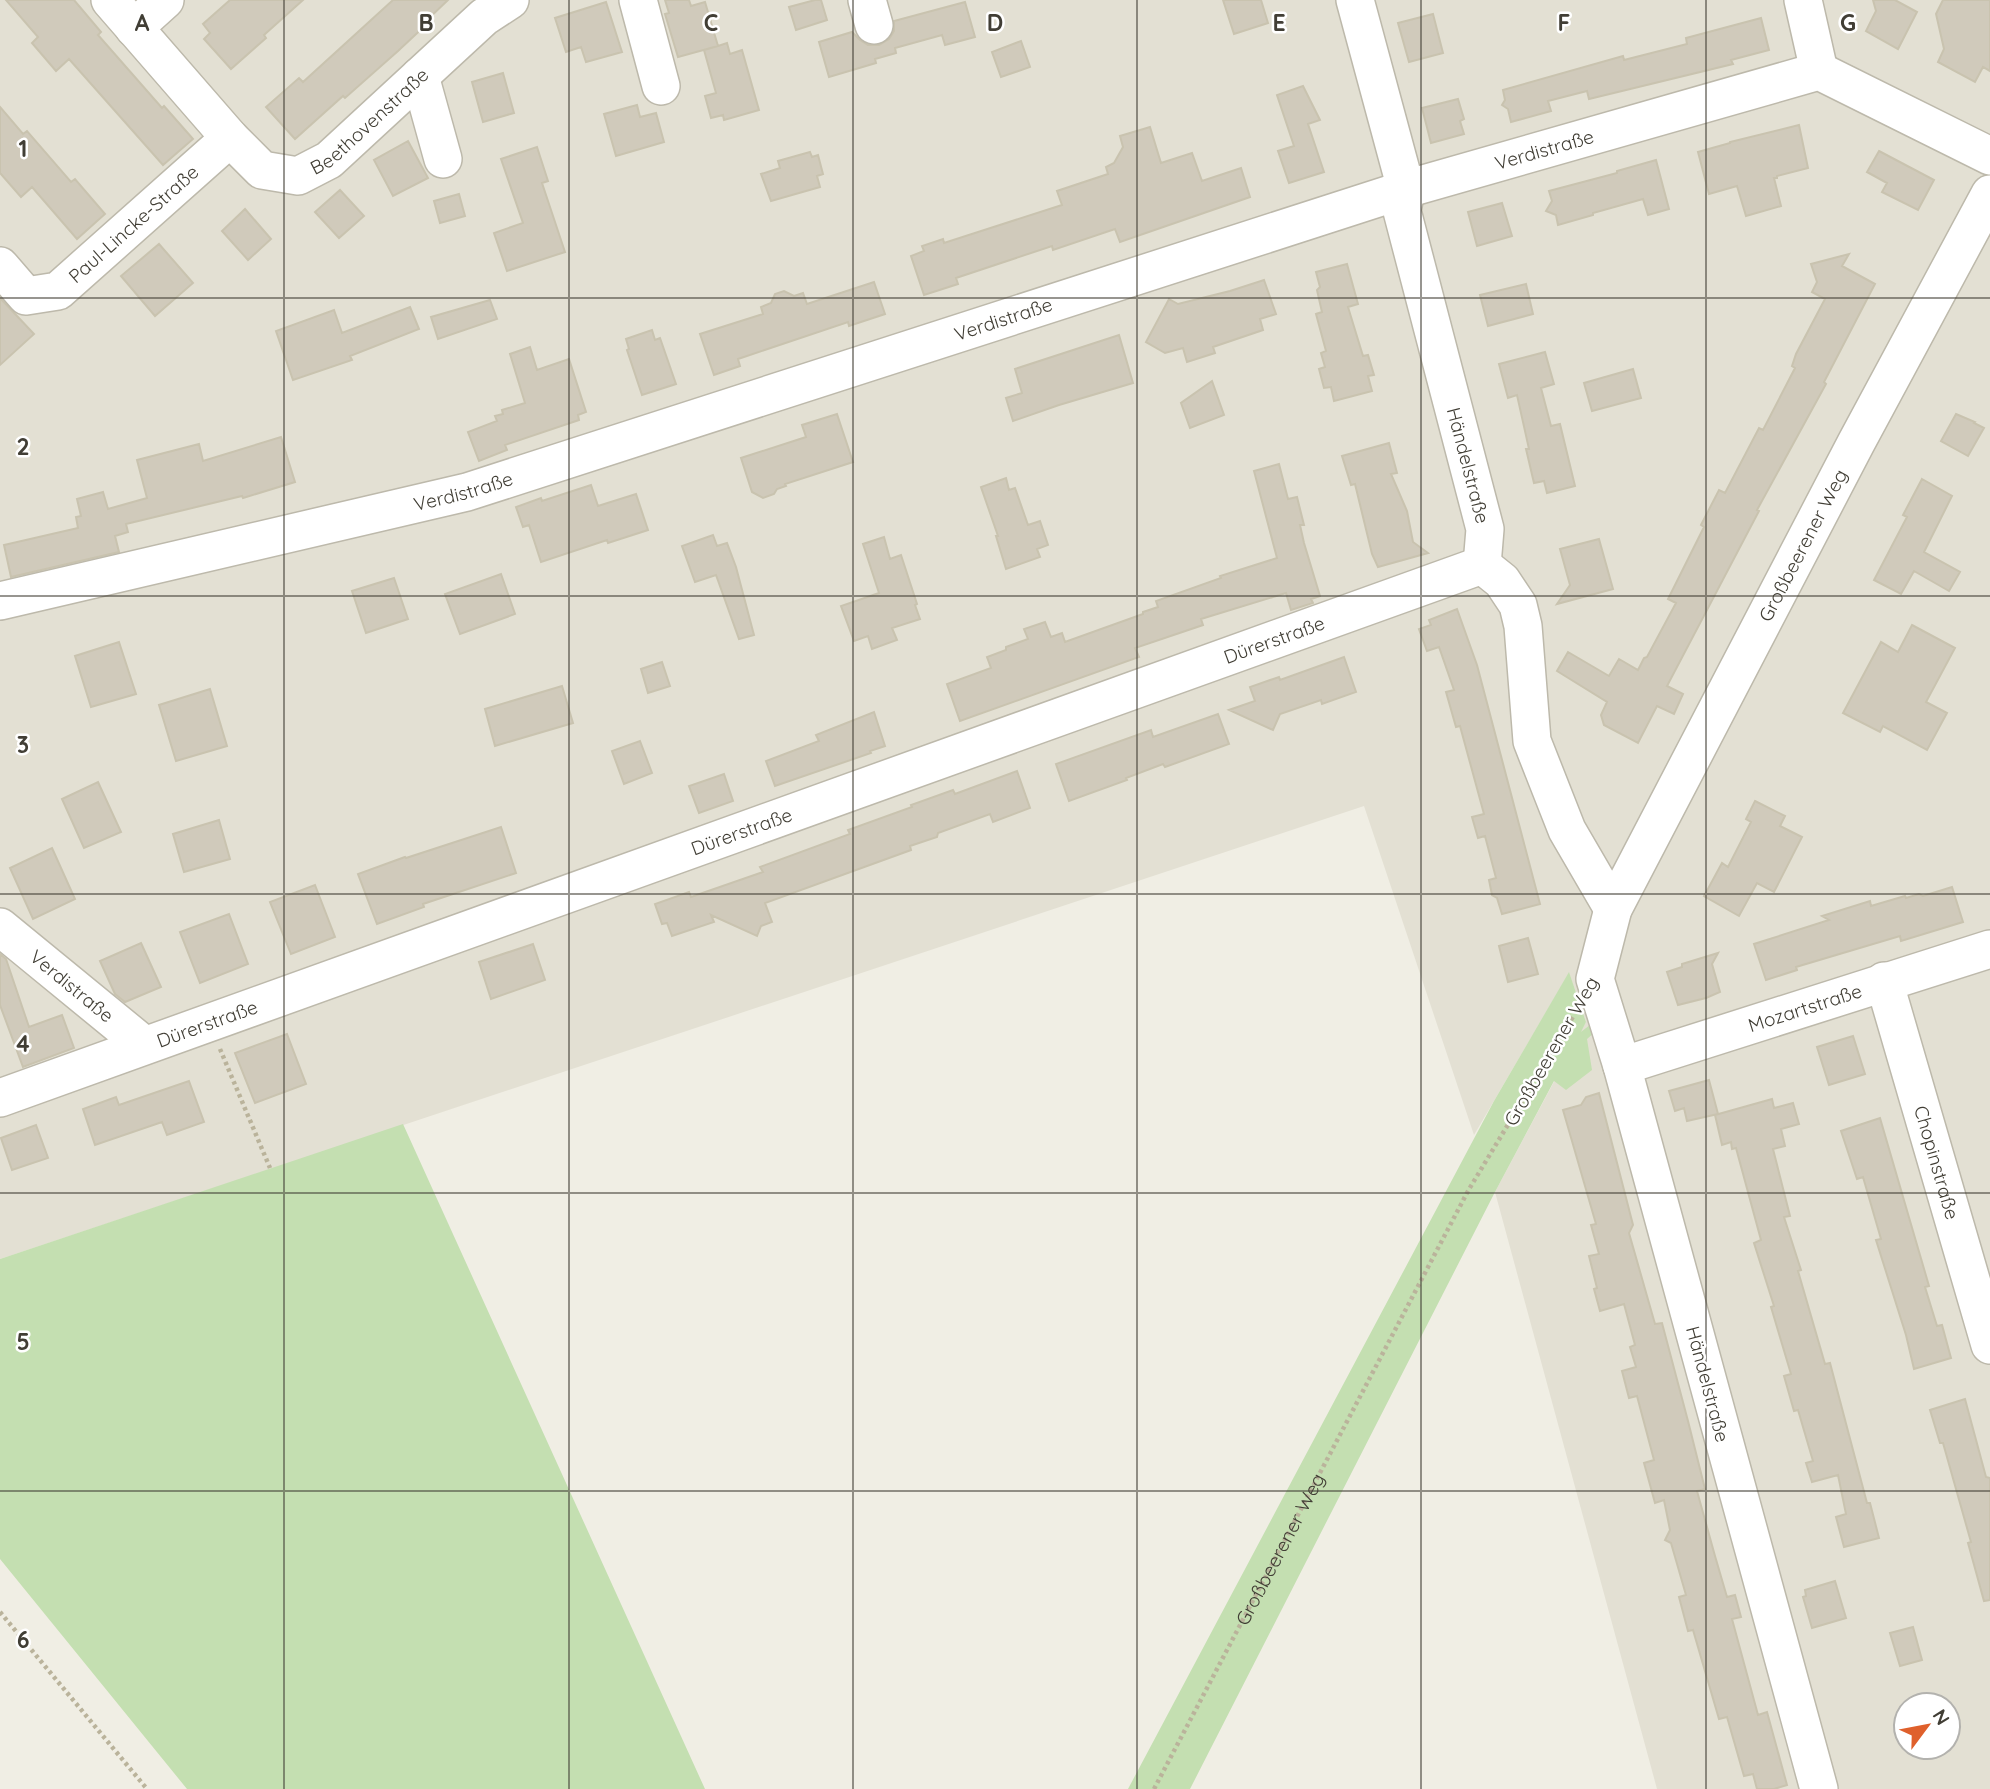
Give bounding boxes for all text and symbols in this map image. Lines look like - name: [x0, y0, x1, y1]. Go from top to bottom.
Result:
- text: A: [135, 8, 150, 37]
- text: B: [418, 8, 434, 37]
- text: C: [704, 8, 718, 37]
- text: D: [987, 8, 1003, 37]
- text: E: [1272, 8, 1286, 37]
- text: F: [1558, 8, 1570, 37]
- text: G: [1840, 8, 1856, 37]
- street label: Beethovenstraße: [306, 63, 433, 180]
- street label: Verdistraße: [1492, 124, 1596, 175]
- text: 1: [19, 134, 27, 163]
- street label: Paul-Lincke-Straße: [63, 160, 203, 288]
- street label: Verdistraße: [951, 292, 1055, 346]
- street label: Händelstraße: [1442, 405, 1495, 526]
- text: 2: [16, 432, 30, 461]
- street label: Großbeerener Weg: [1753, 465, 1852, 626]
- street label: Verdistraße: [411, 466, 516, 516]
- street label: Dürerstraße: [1220, 611, 1328, 669]
- text: 3: [17, 730, 29, 759]
- street label: Dürerstraße: [688, 802, 795, 861]
- street label: Verdistraße: [25, 944, 119, 1027]
- street label: Großbeerener Weg: [1498, 972, 1604, 1130]
- street label: Mozartstraße: [1745, 979, 1865, 1037]
- street label: Dürerstraße: [153, 994, 261, 1053]
- text: 4: [16, 1029, 30, 1058]
- street label: Chopinstraße: [1909, 1103, 1965, 1222]
- street label: Händelstraße: [1681, 1323, 1735, 1445]
- text: 5: [16, 1327, 30, 1356]
- street label: Großbeerener Weg: [1230, 1469, 1330, 1629]
- text: 6: [17, 1625, 29, 1654]
- north arrow: [1892, 1691, 1962, 1761]
- text: N: [1928, 1705, 1955, 1729]

